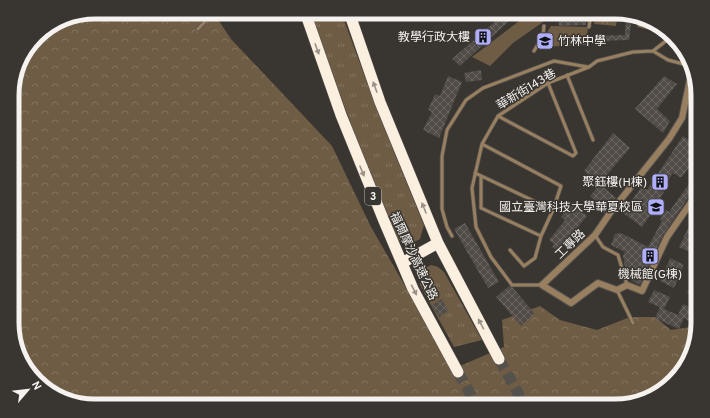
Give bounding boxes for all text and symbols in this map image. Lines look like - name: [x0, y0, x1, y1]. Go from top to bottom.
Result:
- building icon: 教學行政大樓: [473, 27, 493, 47]
- place label: 教學行政大樓: [398, 30, 470, 46]
- school or university icon: 竹林中學: [535, 31, 555, 51]
- place label: 竹林中學: [558, 34, 606, 50]
- one-way arrow: [315, 43, 321, 55]
- street label: 華新街143巷: [494, 66, 559, 114]
- one-way arrow: [371, 81, 377, 93]
- one-way arrow: [360, 165, 366, 177]
- building icon: 聚鈺樓(H棟): [650, 172, 670, 192]
- place label: 聚鈺樓(H棟): [582, 175, 647, 191]
- road number: 3: [365, 187, 381, 205]
- school or university icon: 國立臺灣科技大學華夏校區: [646, 197, 666, 217]
- place label: 國立臺灣科技大學華夏校區: [499, 200, 643, 216]
- one-way arrow: [420, 201, 426, 213]
- street label: 福爾摩沙高速公路: [386, 210, 441, 303]
- street label: 工專路: [552, 226, 589, 263]
- building icon: 機械館(G棟): [640, 246, 660, 266]
- place label: 機械館(G棟): [618, 267, 682, 283]
- one-way arrow: [411, 284, 417, 296]
- one-way arrow: [477, 319, 484, 330]
- north arrow: [8, 370, 48, 410]
- text: N: [28, 379, 44, 393]

